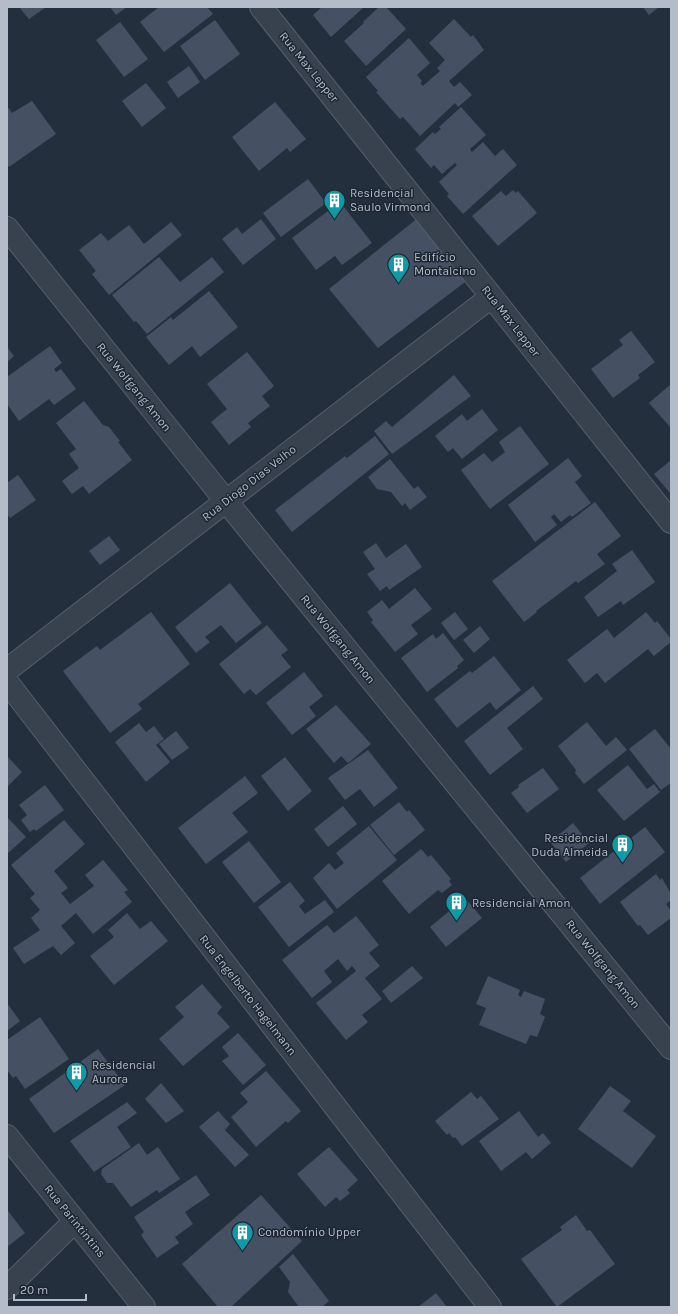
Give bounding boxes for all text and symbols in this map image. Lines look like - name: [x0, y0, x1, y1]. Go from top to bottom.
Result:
- street label: Rua Max Lepper: [276, 29, 342, 105]
- place label: Residencial Saulo Virmond: [350, 186, 431, 214]
- building icon: Residencial Saulo Virmond: [322, 187, 348, 220]
- place label: Edifício Montalcino: [414, 250, 476, 278]
- building icon: Edifício Montalcino: [386, 251, 412, 284]
- street label: Rua Max Lepper: [479, 283, 543, 360]
- street label: Rua Wolfgang Amon: [94, 340, 174, 434]
- street label: Rua Diogo Dias Velho: [199, 442, 299, 524]
- street label: Rua Wolfgang Amon: [298, 592, 378, 686]
- place label: Residencial Duda Almeida: [531, 831, 608, 859]
- building icon: Residencial Duda Almeida: [610, 832, 636, 865]
- building icon: Residencial Amon: [443, 890, 469, 923]
- place label: Residencial Amon: [472, 896, 570, 910]
- street label: Rua Wolfgang Amon: [563, 917, 643, 1011]
- street label: Rua Engelberto Hagelmann: [197, 932, 299, 1058]
- place label: Residencial Aurora: [92, 1058, 156, 1086]
- building icon: Residencial Aurora: [64, 1059, 90, 1092]
- street label: Rua Parintintins: [41, 1182, 109, 1260]
- building icon: Condomínio Upper: [229, 1219, 255, 1252]
- place label: Condomínio Upper: [258, 1225, 361, 1239]
- scale bar: [14, 1276, 86, 1302]
- text: 20 m: [20, 1283, 48, 1297]

